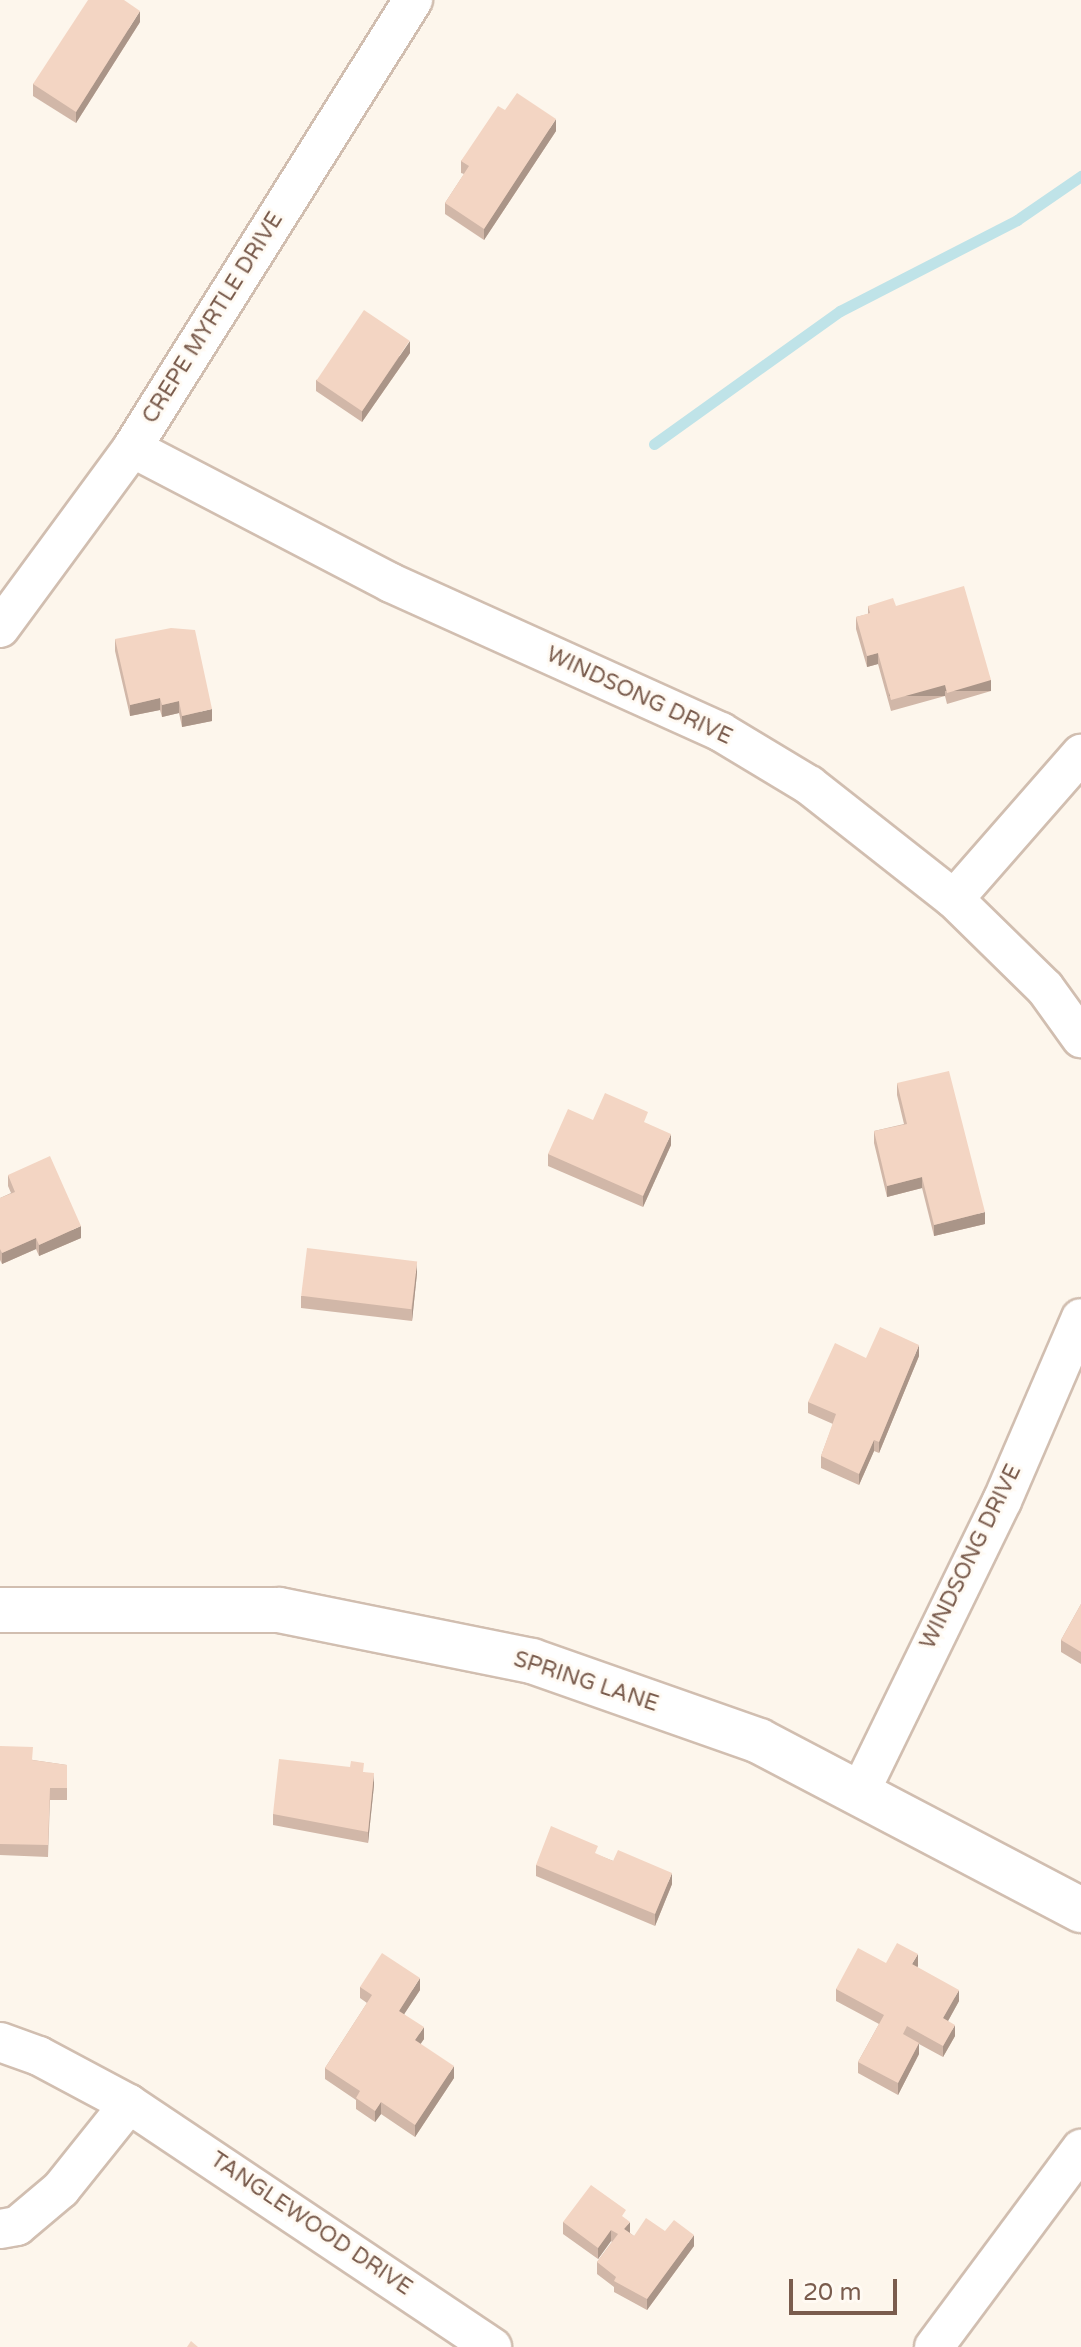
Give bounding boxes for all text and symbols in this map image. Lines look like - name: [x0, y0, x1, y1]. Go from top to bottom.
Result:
- street label: CREPE MYRTLE DRIVE: [137, 208, 289, 428]
- street label: WINDSONG DRIVE: [542, 641, 736, 751]
- street label: WINDSONG DRIVE: [915, 1460, 1027, 1654]
- street label: SPRING LANE: [510, 1646, 662, 1718]
- street label: TANGLEWOOD DRIVE: [205, 2147, 417, 2301]
- scale bar: [793, 2263, 901, 2313]
- text: 20 m: [803, 2278, 861, 2307]

